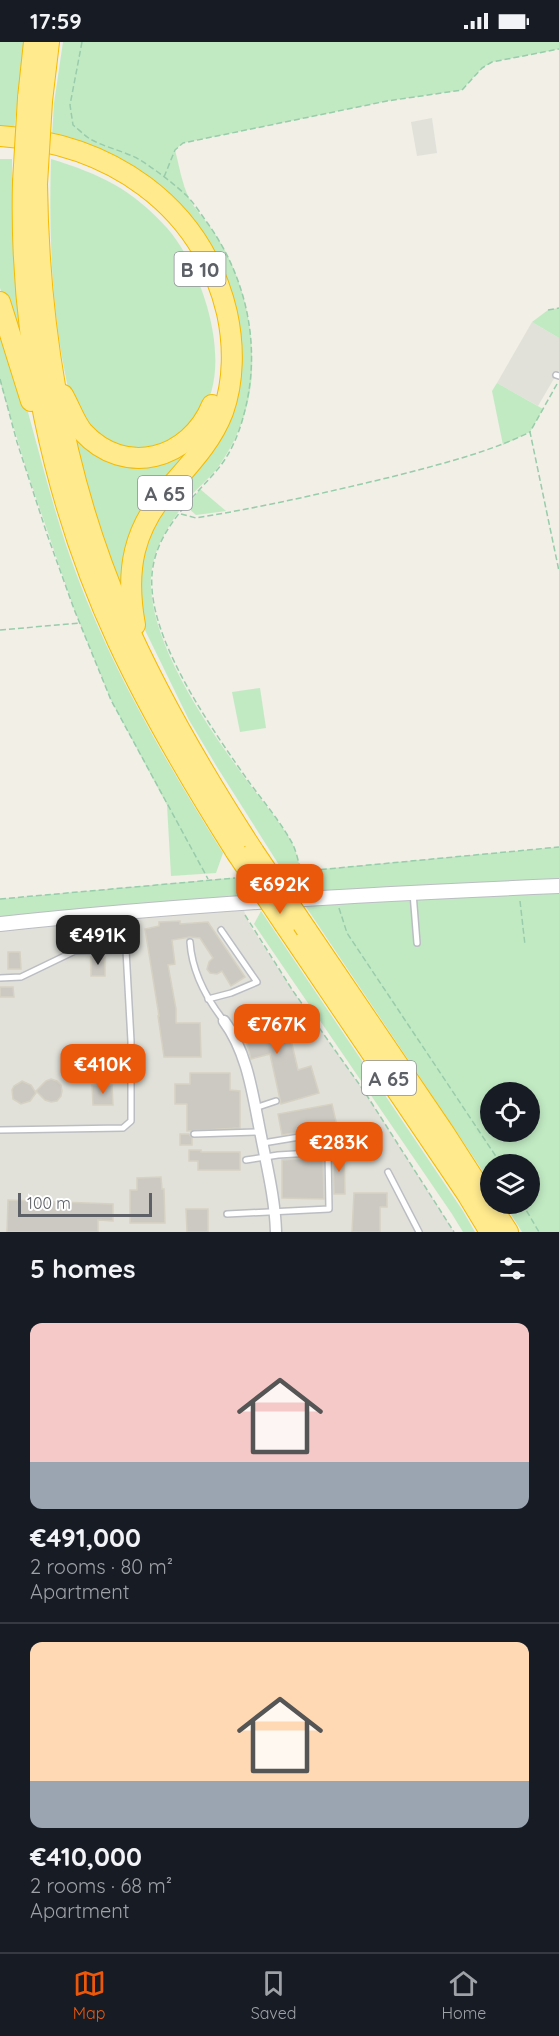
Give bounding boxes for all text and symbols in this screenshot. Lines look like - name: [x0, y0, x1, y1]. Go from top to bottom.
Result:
- text: 17:59: [30, 7, 82, 35]
- road number: B 10: [174, 252, 226, 286]
- road number: A 65: [138, 476, 192, 510]
- pin: €692K: [238, 864, 322, 915]
- text: €692K: [250, 871, 310, 896]
- pin: €491K: [56, 915, 140, 966]
- text: €491K: [70, 922, 126, 947]
- pin: €767K: [235, 1004, 319, 1055]
- text: €767K: [248, 1011, 306, 1036]
- pin: €410K: [61, 1044, 145, 1095]
- text: €410K: [75, 1051, 131, 1076]
- road number: A 65: [362, 1061, 416, 1095]
- map controls: [480, 1082, 540, 1214]
- button: locate: [480, 1082, 540, 1142]
- pin: €283K: [297, 1122, 381, 1173]
- text: €283K: [310, 1129, 368, 1154]
- button: layers: [480, 1154, 540, 1214]
- scale bar: [18, 1190, 152, 1218]
- text: 100 m: [27, 1193, 71, 1213]
- text: 5 homes: [30, 1252, 136, 1285]
- icon: filters: [496, 1252, 529, 1285]
- icon: home: [226, 1362, 334, 1470]
- text: €491,000: [30, 1521, 141, 1554]
- text: 2 rooms · 80 m²: [30, 1554, 173, 1579]
- text: Apartment: [30, 1579, 130, 1604]
- icon: home: [226, 1681, 334, 1789]
- text: €410,000: [30, 1840, 142, 1873]
- text: 2 rooms · 68 m²: [30, 1873, 172, 1898]
- text: Apartment: [30, 1898, 130, 1923]
- tab: Map: [73, 1967, 106, 2023]
- tab: Saved: [251, 1967, 296, 2023]
- tab: Home: [442, 1967, 486, 2023]

